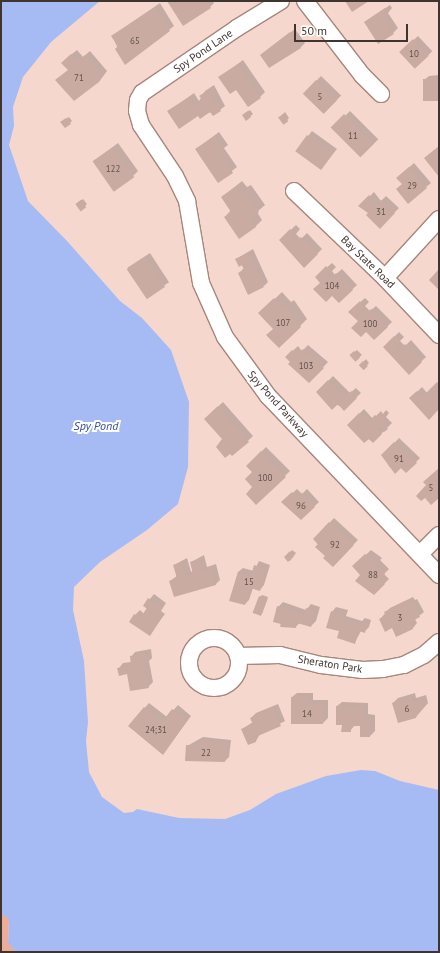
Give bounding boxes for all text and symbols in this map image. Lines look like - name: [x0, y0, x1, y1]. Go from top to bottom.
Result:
- scale bar: [296, 16, 410, 42]
- text: 50 m: [301, 23, 327, 38]
- street label: Spy Pond Lane: [171, 26, 235, 76]
- house number: 65: [130, 36, 140, 46]
- house number: 10: [409, 49, 419, 59]
- house number: 71: [74, 73, 84, 83]
- house number: 5: [318, 92, 322, 102]
- house number: 11: [348, 131, 358, 141]
- house number: 122: [106, 164, 120, 174]
- house number: 29: [407, 181, 417, 191]
- house number: 31: [376, 207, 386, 217]
- street label: Bay State Road: [338, 233, 398, 291]
- house number: 104: [325, 281, 339, 291]
- house number: 107: [276, 318, 290, 328]
- house number: 100: [363, 319, 377, 329]
- house number: 103: [299, 361, 313, 371]
- street label: Spy Pond Parkway: [245, 368, 311, 440]
- water label: Spy Pond: [73, 419, 119, 433]
- house number: 91: [394, 454, 404, 464]
- house number: 100: [258, 473, 272, 483]
- house number: 5: [429, 483, 433, 493]
- house number: 96: [296, 501, 306, 511]
- house number: 92: [330, 540, 340, 550]
- house number: 88: [368, 570, 378, 580]
- house number: 15: [244, 577, 254, 587]
- house number: 3: [398, 613, 402, 623]
- street label: Sheraton Park: [297, 652, 363, 676]
- house number: 6: [405, 704, 409, 714]
- house number: 14: [302, 709, 312, 719]
- house number: 24;31: [145, 725, 167, 735]
- house number: 22: [201, 748, 211, 758]

